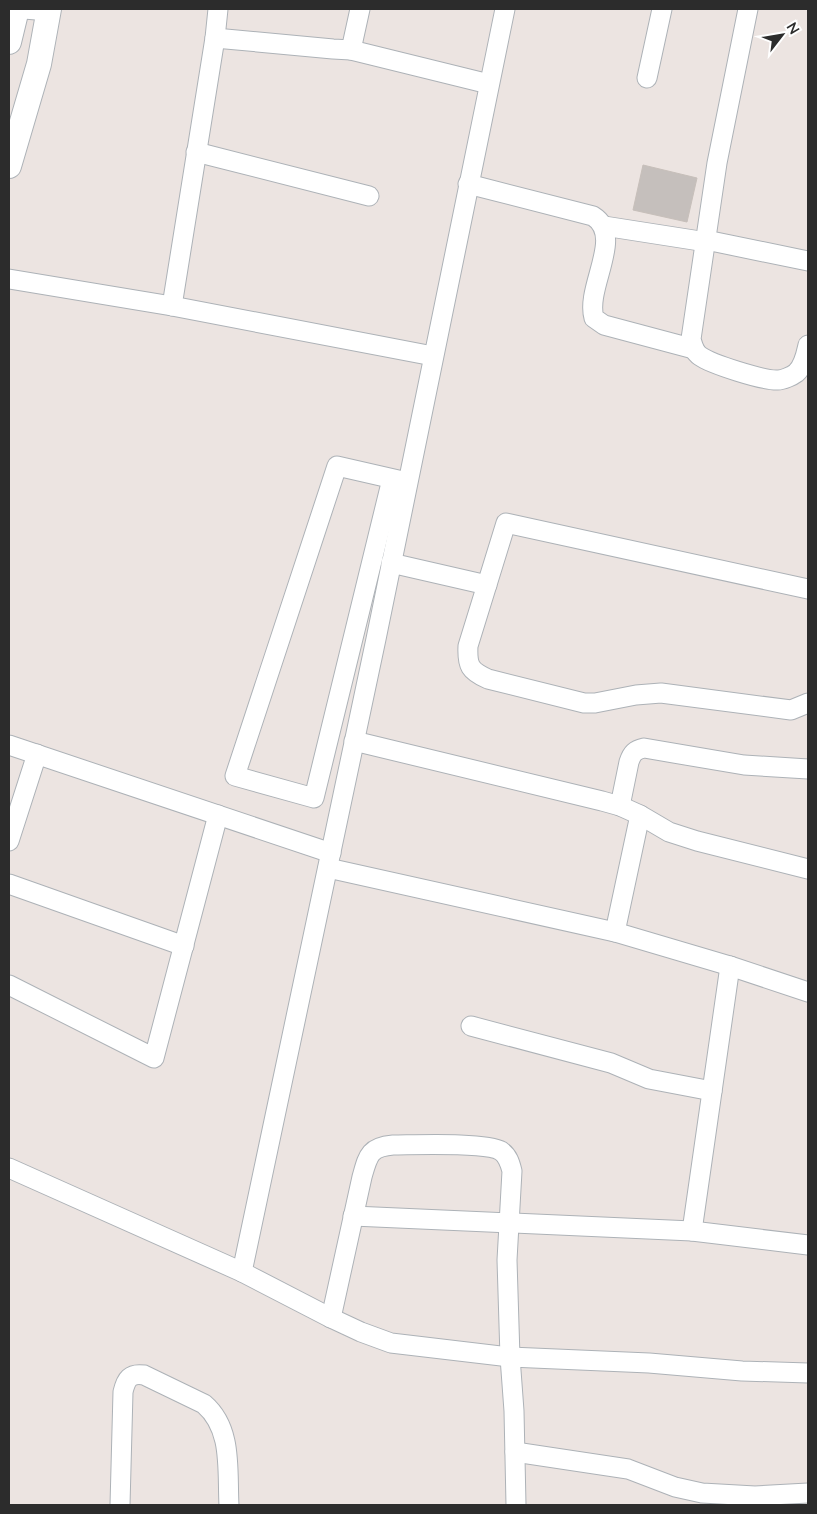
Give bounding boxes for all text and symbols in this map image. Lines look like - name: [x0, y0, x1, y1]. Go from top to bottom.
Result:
- north arrow: [757, 10, 807, 60]
- text: N: [784, 19, 804, 37]

